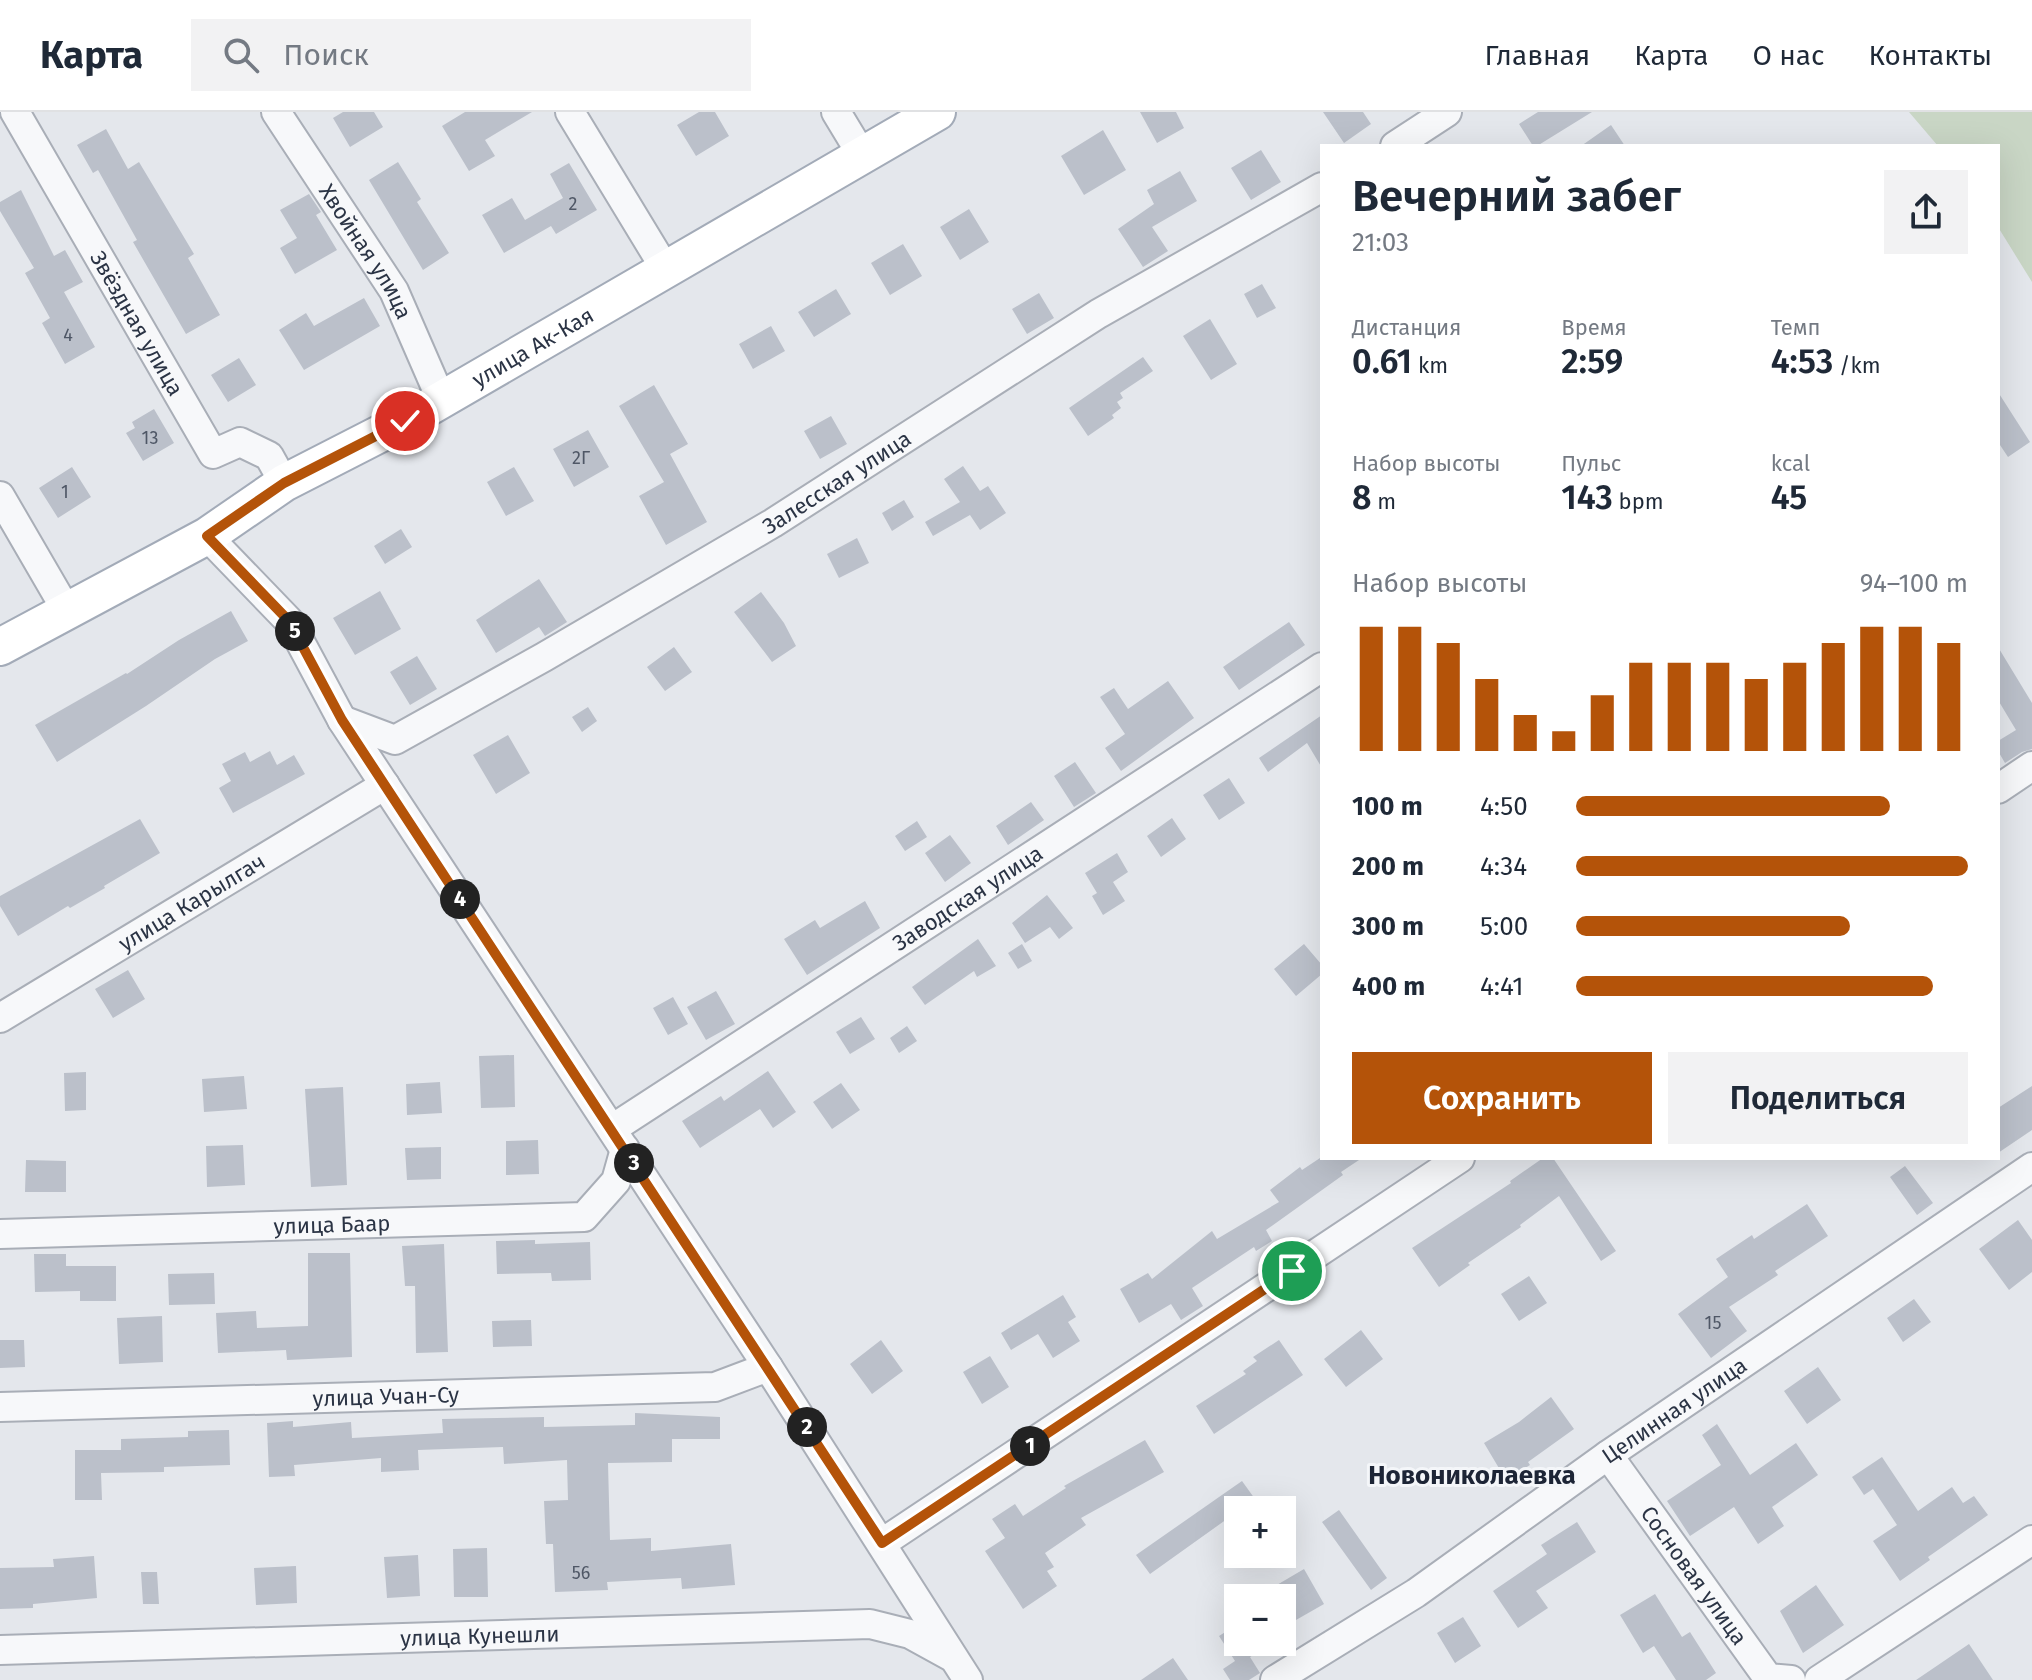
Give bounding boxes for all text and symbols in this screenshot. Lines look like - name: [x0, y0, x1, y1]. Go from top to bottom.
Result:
- search box: [191, 19, 751, 91]
- text: Карта: [40, 32, 143, 78]
- icon: search: [219, 33, 263, 77]
- text: Поиск: [283, 37, 369, 73]
- text: Главная: [1484, 39, 1590, 72]
- text: Карта: [1634, 39, 1708, 72]
- text: О нас: [1752, 39, 1824, 72]
- text: Контакты: [1868, 39, 1992, 72]
- text: Вечерний забег: [1352, 170, 1681, 223]
- button: share: [1884, 170, 1968, 254]
- street label: Хвойная улица: [313, 179, 417, 323]
- house number: 2: [569, 193, 578, 215]
- text: 21:03: [1352, 227, 1409, 258]
- street label: Звёздная улица: [84, 246, 189, 401]
- street label: улица Ак-Кая: [467, 301, 599, 393]
- text: Дистанция: [1352, 314, 1461, 341]
- text: Время: [1561, 314, 1627, 341]
- text: Темп: [1771, 314, 1821, 341]
- house number: 4: [63, 324, 73, 346]
- text: 0.61: [1352, 341, 1412, 382]
- text: 2:59: [1561, 341, 1623, 382]
- text: 4:53: [1771, 341, 1833, 382]
- text: km: [1412, 352, 1448, 379]
- text: /km: [1833, 352, 1881, 379]
- pin: [371, 387, 439, 455]
- icon: check: [383, 399, 427, 443]
- street label: Залесская улица: [758, 425, 916, 540]
- house number: 13: [142, 427, 158, 449]
- house number: 2Г: [572, 447, 590, 469]
- text: Набор высоты: [1352, 450, 1500, 477]
- text: Пульс: [1561, 450, 1621, 477]
- text: kcal: [1771, 450, 1810, 477]
- text: 8: [1352, 477, 1372, 518]
- text: 143: [1561, 477, 1613, 518]
- text: 45: [1771, 477, 1807, 518]
- house number: 1: [61, 481, 69, 503]
- text: m: [1372, 488, 1396, 515]
- text: bpm: [1613, 488, 1664, 515]
- text: Набор высоты: [1352, 568, 1527, 599]
- text: 94–100 m: [1860, 568, 1968, 599]
- pin: 5: [275, 611, 315, 651]
- text: 5: [289, 617, 301, 644]
- text: 100 m: [1352, 791, 1423, 822]
- text: 4:50: [1480, 791, 1528, 822]
- street label: Заводская улица: [888, 840, 1048, 957]
- street label: улица Карылгач: [114, 848, 270, 957]
- text: 200 m: [1352, 851, 1424, 882]
- text: 4:34: [1480, 851, 1527, 882]
- pin: 4: [440, 879, 480, 919]
- text: 4: [454, 885, 466, 912]
- text: 300 m: [1352, 911, 1424, 942]
- text: 5:00: [1480, 911, 1528, 942]
- text: 400 m: [1352, 971, 1425, 1002]
- text: 4:41: [1480, 971, 1524, 1002]
- button: Сохранить: [1352, 1052, 1652, 1144]
- button: Поделиться: [1668, 1052, 1968, 1144]
- pin: 3: [614, 1143, 654, 1183]
- text: 3: [628, 1149, 640, 1176]
- street label: улица Баар: [273, 1210, 391, 1240]
- pin: [1258, 1237, 1326, 1305]
- icon: arrive: [1270, 1249, 1314, 1293]
- house number: 15: [1705, 1312, 1721, 1334]
- street label: Целинная улица: [1597, 1352, 1752, 1469]
- street label: улица Учан-Су: [312, 1381, 460, 1412]
- pin: 2: [787, 1407, 827, 1447]
- text: 2: [801, 1413, 813, 1440]
- pin: 1: [1010, 1426, 1050, 1466]
- text: 1: [1025, 1432, 1035, 1459]
- district label: Новониколаевка: [1368, 1460, 1576, 1491]
- map controls: [1224, 1496, 1296, 1656]
- button: +: [1224, 1496, 1296, 1568]
- street label: Сосновая улица: [1635, 1501, 1753, 1650]
- house number: 56: [572, 1562, 590, 1584]
- button: −: [1224, 1584, 1296, 1656]
- street label: улица Кунешли: [400, 1620, 560, 1652]

